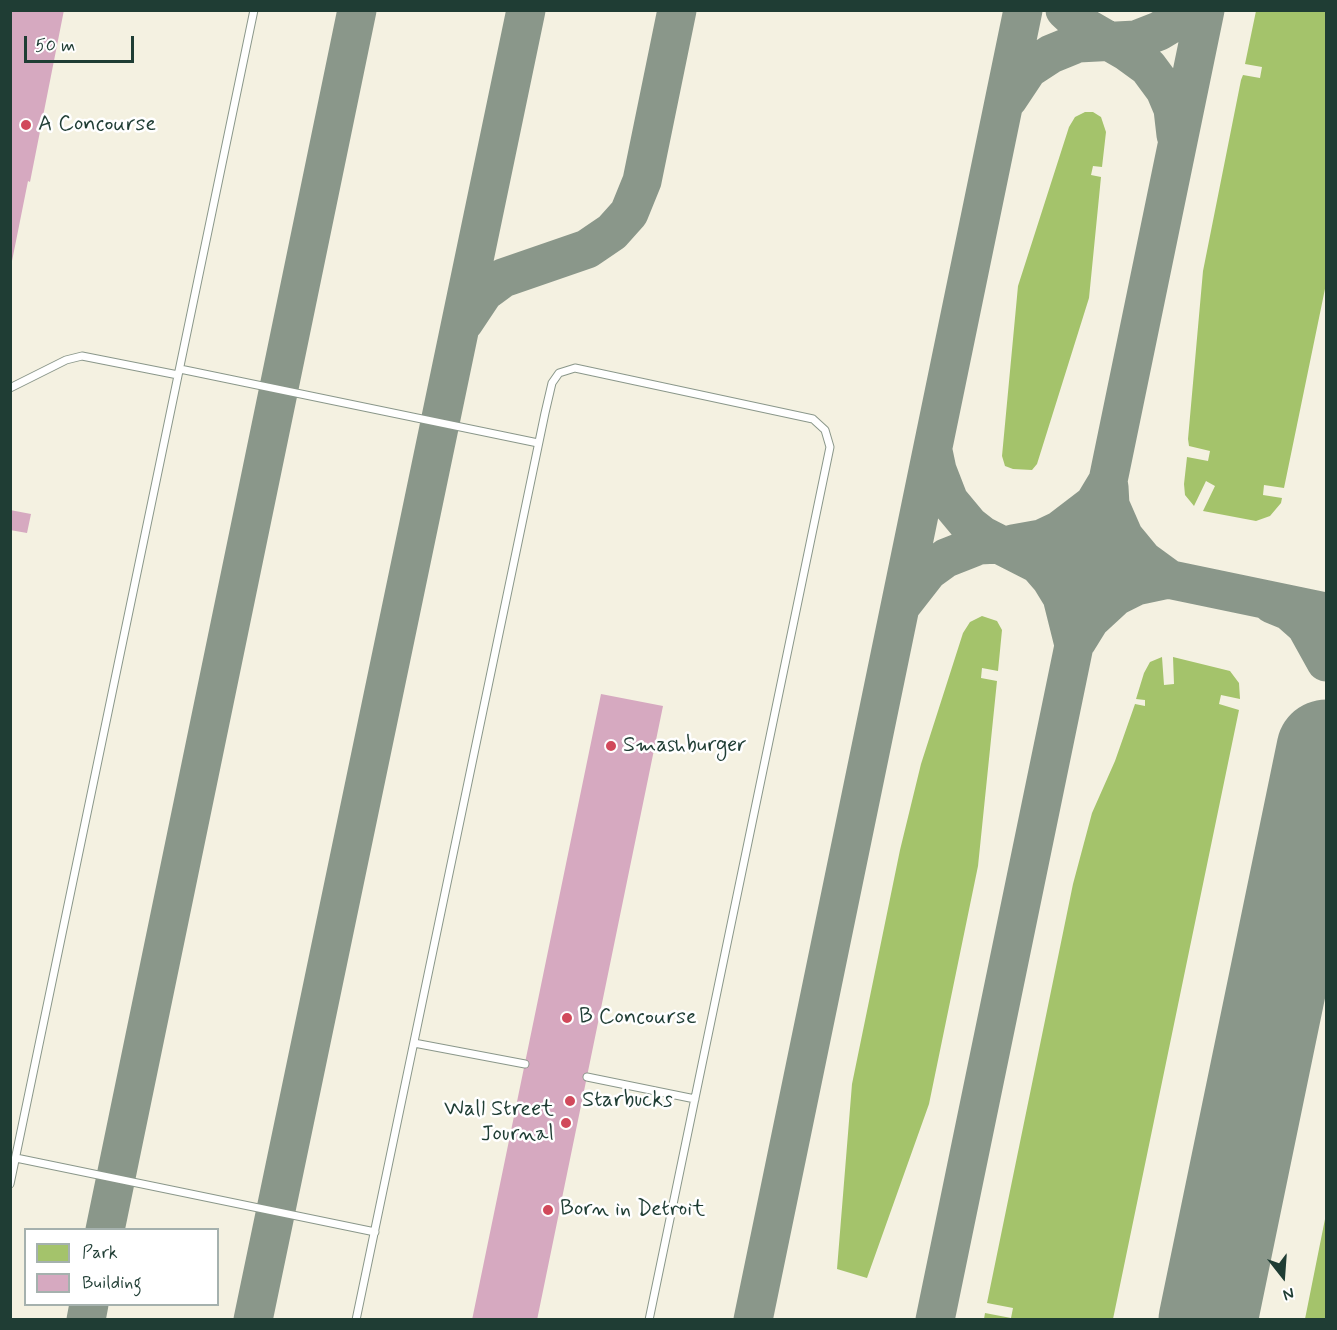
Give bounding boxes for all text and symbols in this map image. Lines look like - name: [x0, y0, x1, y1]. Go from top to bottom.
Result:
- scale bar: [27, 24, 136, 62]
- text: 50 m: [35, 34, 75, 58]
- place label: A Concourse: [38, 112, 156, 138]
- marker: A Concourse: [19, 118, 33, 132]
- place label: Smashburger: [623, 733, 747, 759]
- marker: Smashburger: [604, 739, 618, 753]
- place label: B Concourse: [579, 1005, 697, 1031]
- marker: B Concourse: [560, 1011, 574, 1025]
- place label: Starbucks: [582, 1088, 673, 1114]
- marker: Starbucks: [563, 1094, 577, 1108]
- place label: Wall Street Journal: [444, 1097, 554, 1148]
- marker: Wall Street Journal: [559, 1116, 573, 1130]
- place label: Born in Detroit: [560, 1197, 705, 1223]
- marker: Born in Detroit: [541, 1203, 555, 1217]
- legend: [24, 1228, 219, 1306]
- text: Park: [82, 1241, 118, 1265]
- north arrow: [1253, 1246, 1313, 1306]
- text: Building: [82, 1271, 142, 1295]
- text: N: [1280, 1282, 1297, 1305]

